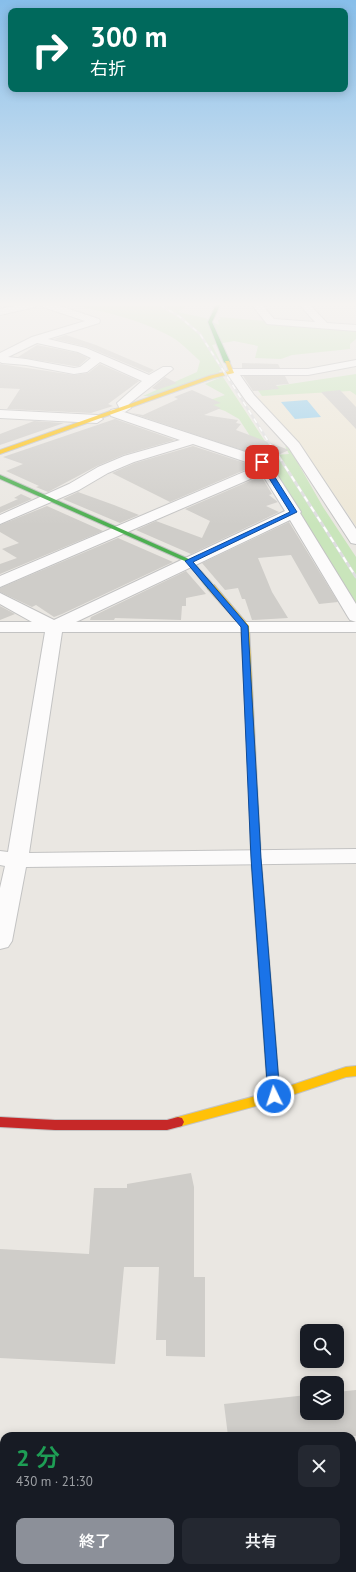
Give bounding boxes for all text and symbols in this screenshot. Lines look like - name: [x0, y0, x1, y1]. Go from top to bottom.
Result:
- text: 300 m: [90, 18, 167, 55]
- icon: right: [24, 24, 76, 76]
- text: 右折: [90, 57, 126, 80]
- pin: [245, 445, 279, 479]
- icon: arrive: [251, 451, 273, 473]
- position arrow: [253, 1075, 295, 1117]
- map controls: [300, 1324, 344, 1420]
- button: search: [300, 1324, 344, 1368]
- button: layers: [300, 1376, 344, 1420]
- text: 2 分: [16, 1442, 60, 1473]
- button: close: [298, 1445, 340, 1487]
- text: 430 m · 21:30: [16, 1473, 93, 1490]
- button: 終了: [16, 1518, 174, 1564]
- button: 共有: [182, 1518, 340, 1564]

